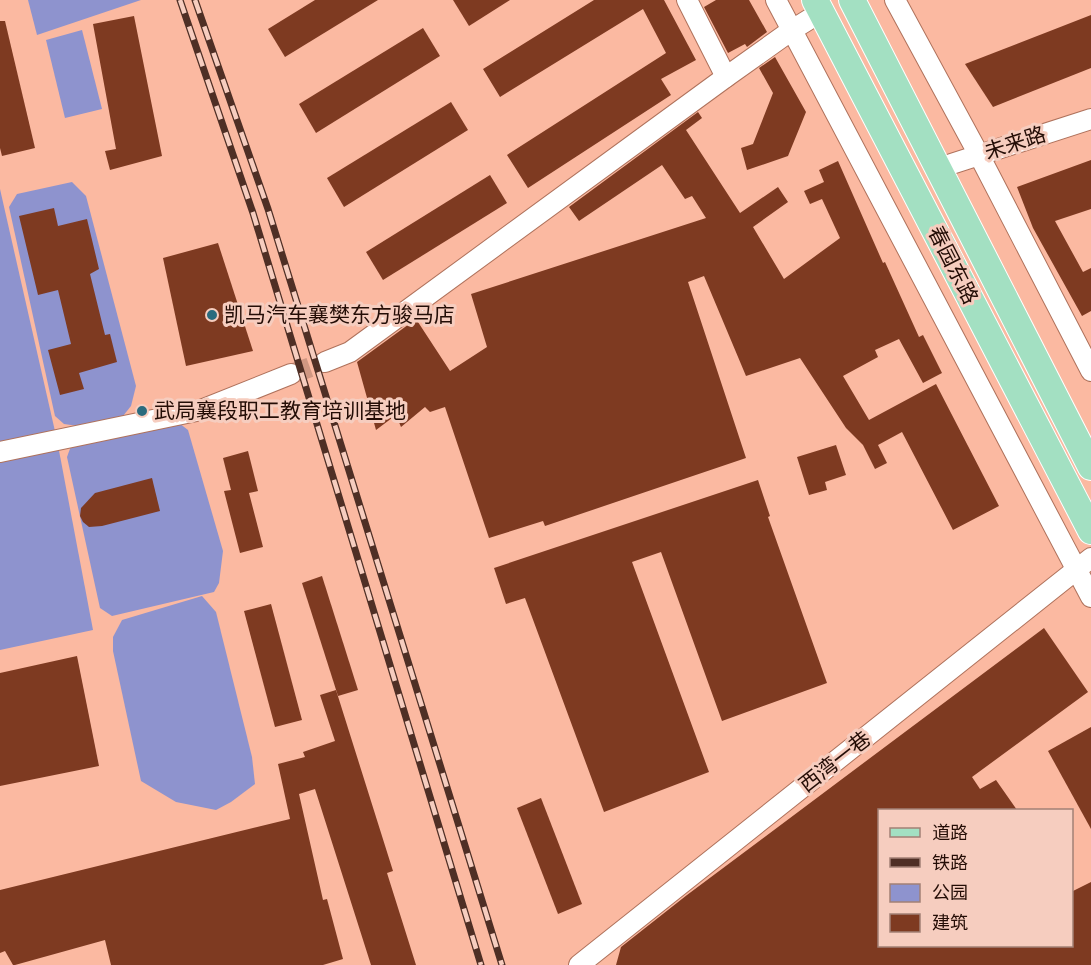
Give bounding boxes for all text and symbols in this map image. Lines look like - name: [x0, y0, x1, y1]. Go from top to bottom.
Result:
- street label: 未来路: [980, 119, 1049, 165]
- street label: 春园东路: [922, 221, 985, 308]
- place label: 凯马汽车襄樊东方骏马店: [224, 300, 455, 328]
- marker: 凯马汽车襄樊东方骏马店: [205, 308, 219, 322]
- place label: 武局襄段职工教育培训基地: [154, 396, 406, 424]
- marker: 武局襄段职工教育培训基地: [135, 404, 149, 418]
- street label: 西湾一巷: [793, 724, 876, 798]
- legend: [878, 809, 1073, 947]
- text: 道路: [932, 821, 968, 844]
- text: 铁路: [932, 851, 968, 874]
- text: 公园: [932, 881, 968, 904]
- text: 建筑: [932, 911, 968, 934]

